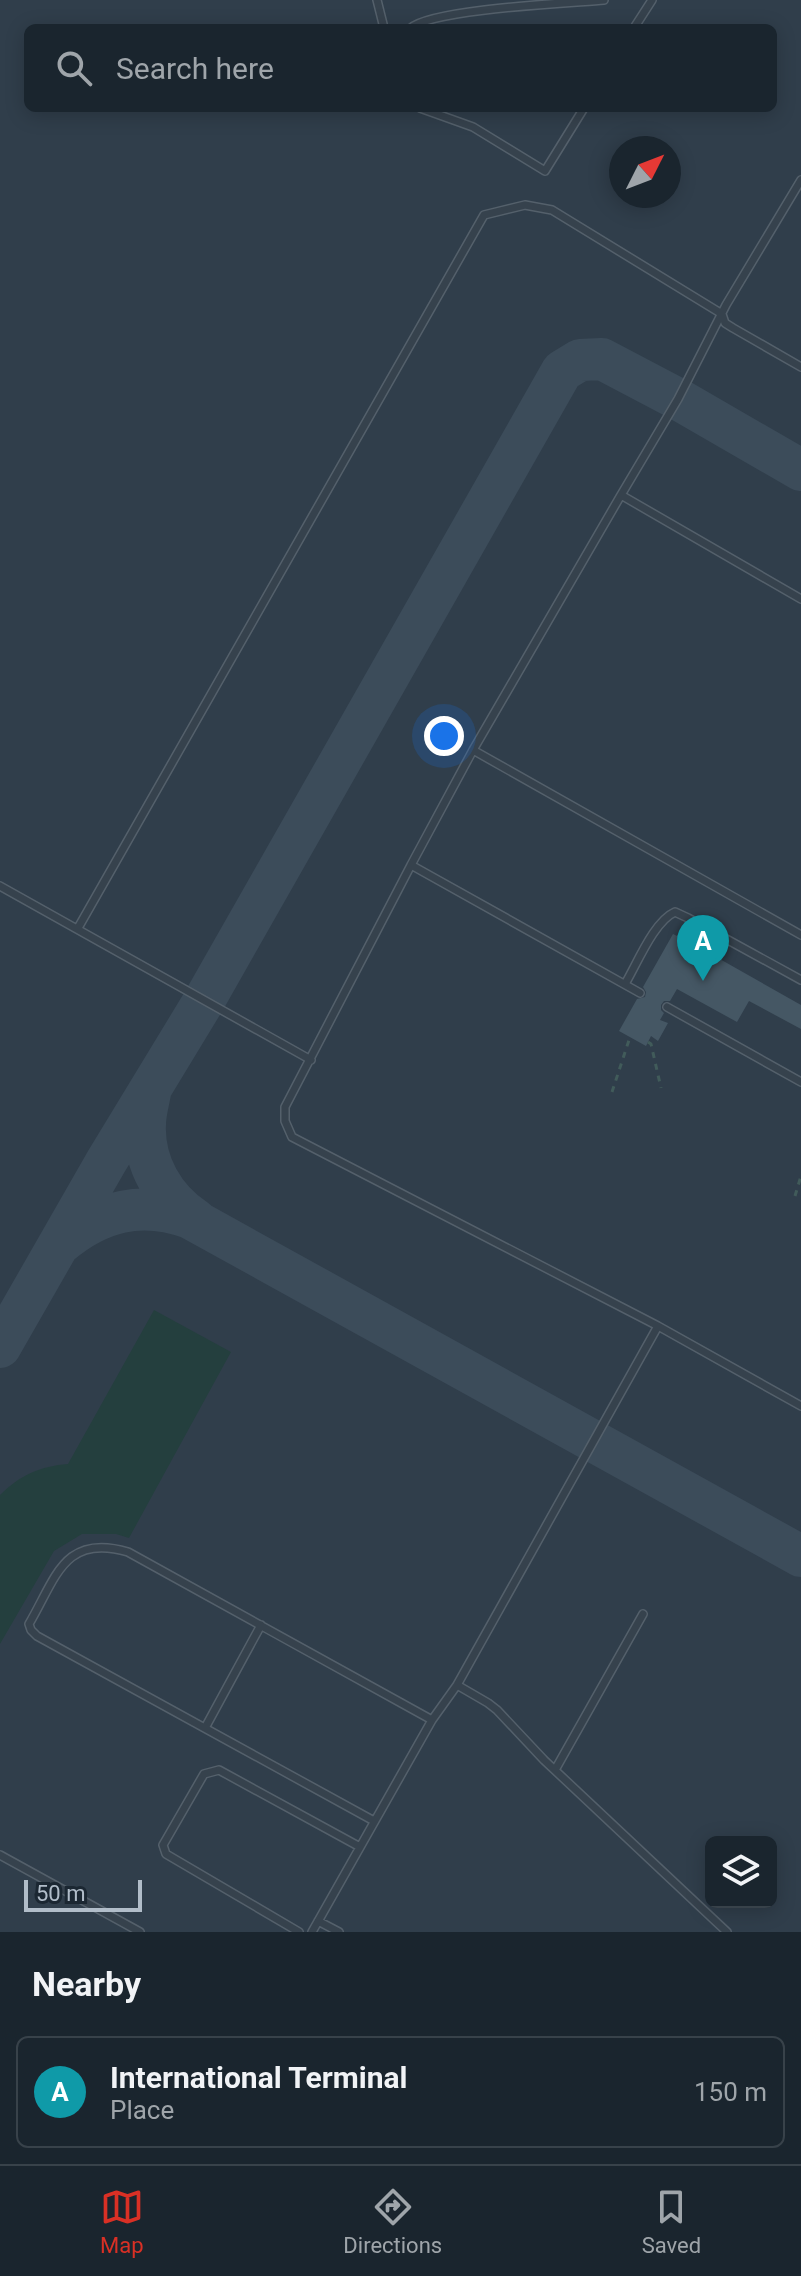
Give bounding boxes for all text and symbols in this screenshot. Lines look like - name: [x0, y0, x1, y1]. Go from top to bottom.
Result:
- search box: [24, 24, 777, 112]
- icon: search: [52, 46, 96, 90]
- text: Search here: [116, 51, 274, 86]
- north arrow: [609, 136, 681, 208]
- your location: [424, 716, 464, 756]
- pin: A: [677, 915, 729, 981]
- map controls: [705, 1836, 777, 1908]
- button: layers: [705, 1836, 777, 1908]
- scale bar: [24, 1876, 142, 1912]
- text: 50 m: [36, 1881, 85, 1906]
- text: Nearby: [32, 1964, 141, 2004]
- text: International Terminal: [110, 2060, 407, 2095]
- text: A: [51, 2077, 69, 2107]
- text: 150 m: [694, 2077, 767, 2107]
- text: Place: [110, 2095, 174, 2125]
- tab: Map: [100, 2185, 144, 2258]
- tab: Directions: [343, 2185, 442, 2258]
- tab: Saved: [642, 2185, 701, 2258]

